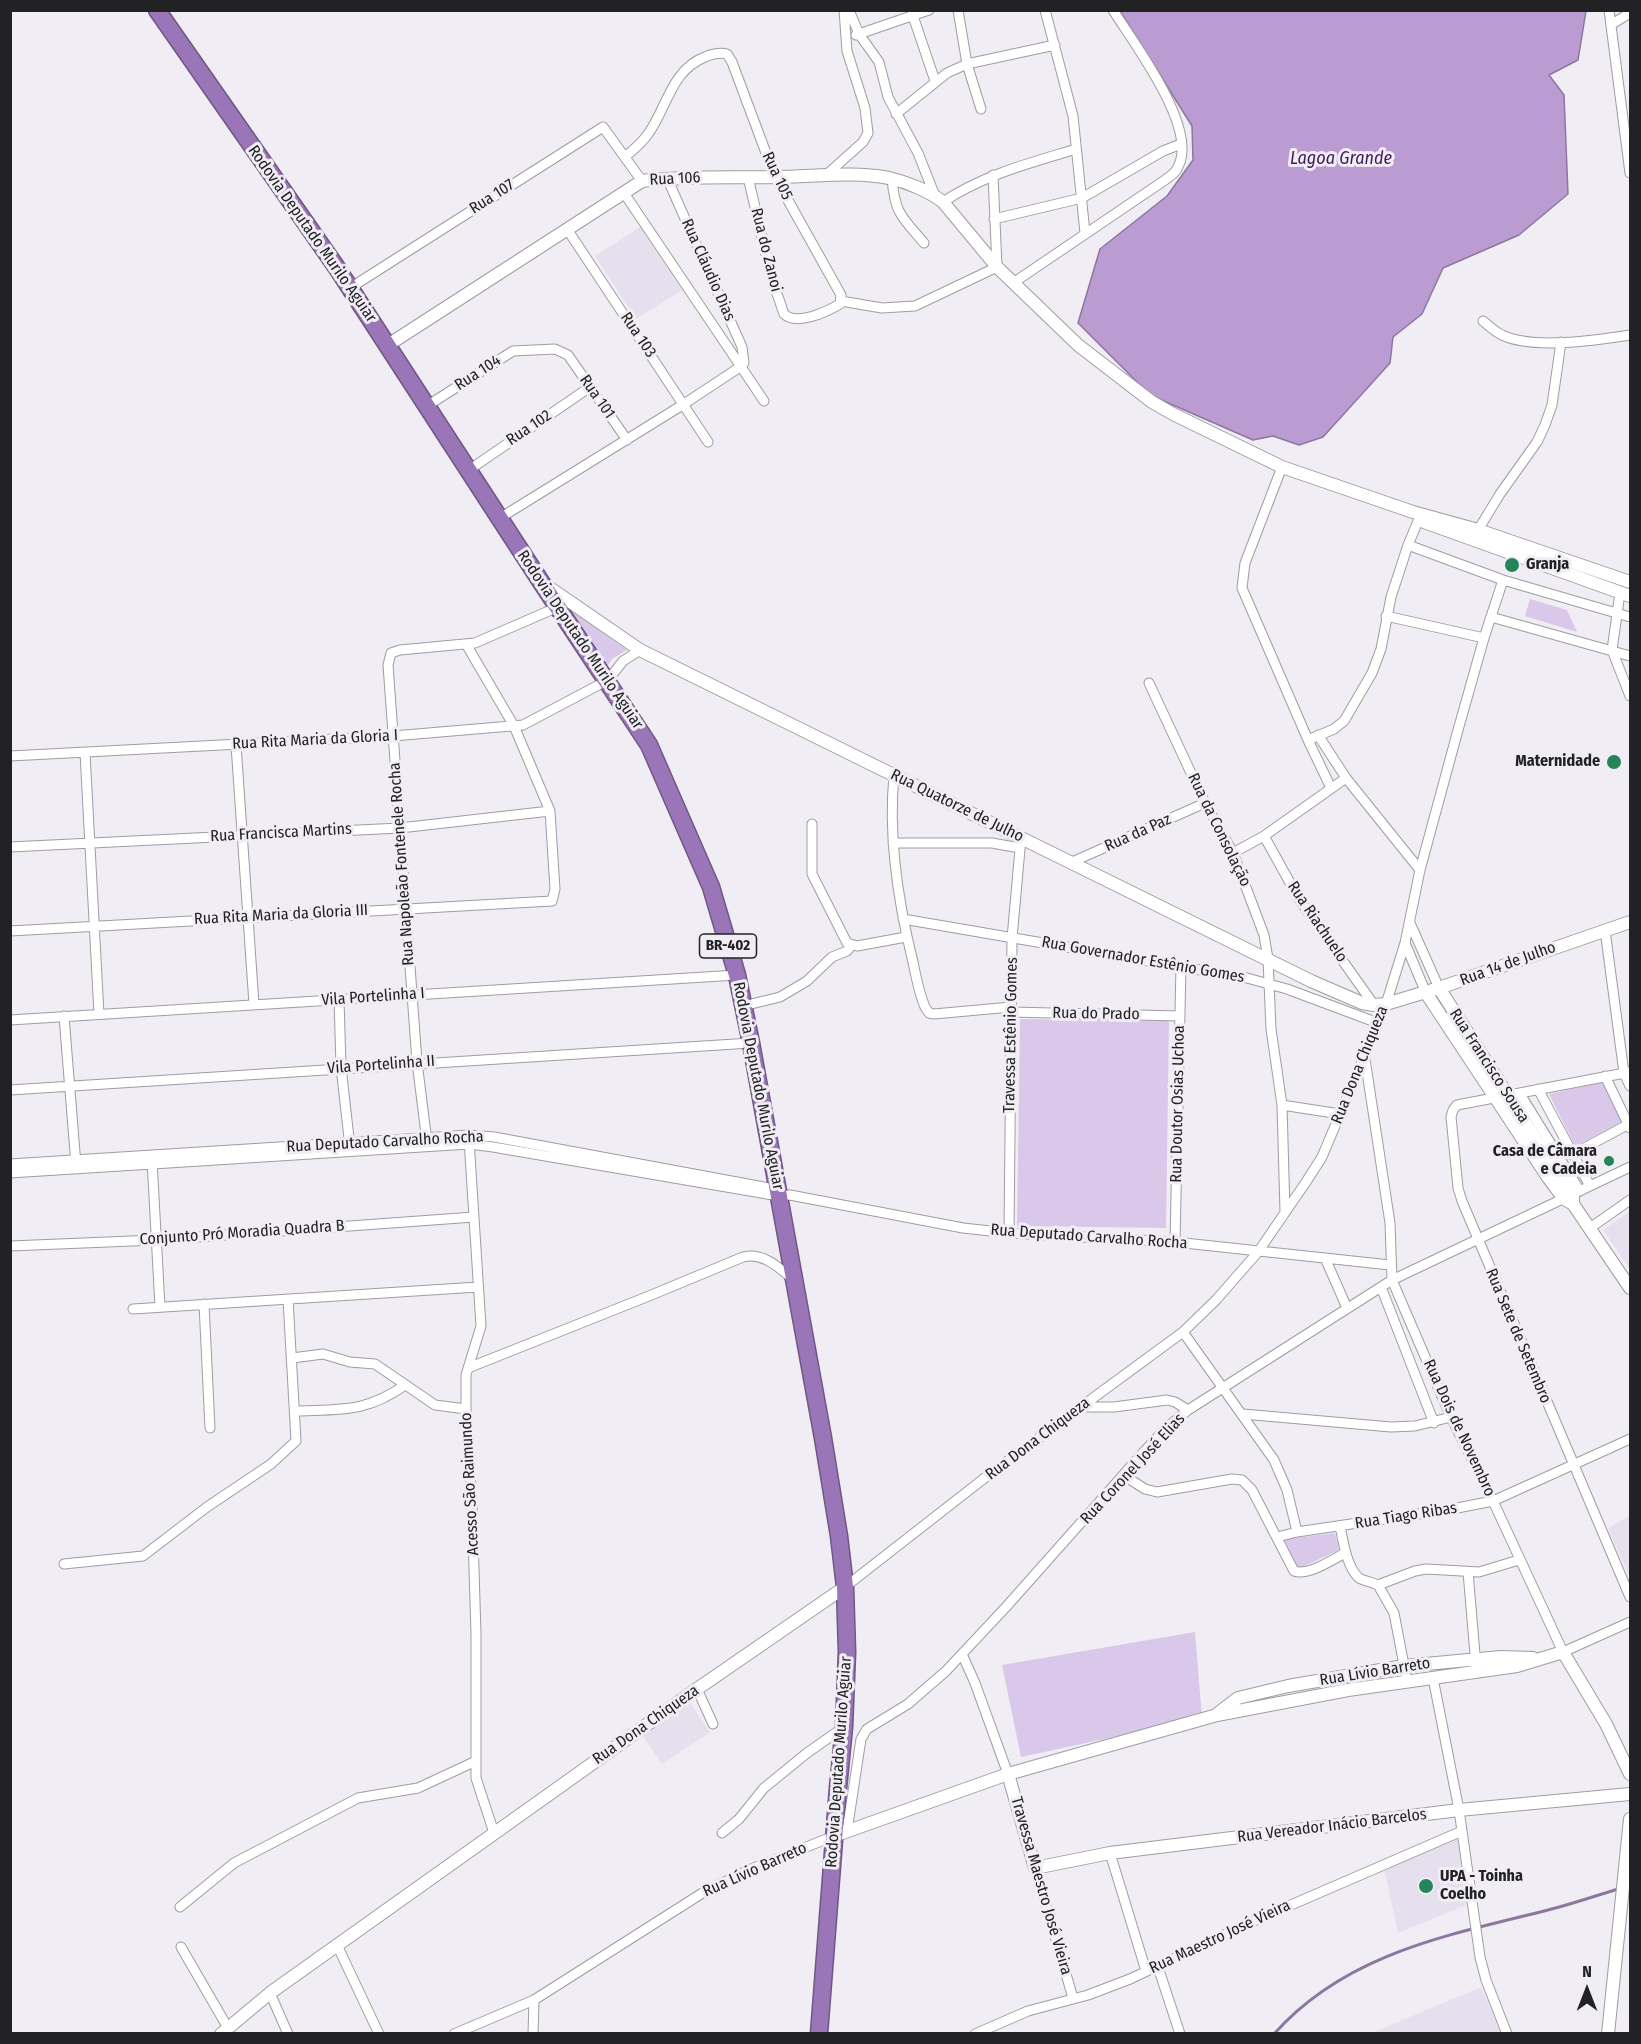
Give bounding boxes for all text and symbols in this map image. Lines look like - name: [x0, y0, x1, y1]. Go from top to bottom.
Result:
- street label: Rodovia Deputado Murilo Aguiar: [243, 142, 381, 326]
- water label: Lagoa Grande: [1290, 148, 1392, 170]
- street label: Rua 105: [758, 149, 796, 203]
- street label: Rua 106: [649, 168, 701, 190]
- street label: Rua 107: [466, 175, 518, 219]
- street label: Rua do Zanoi: [746, 206, 786, 294]
- street label: Rua Cláudio Dias: [677, 216, 739, 324]
- street label: Rua 103: [616, 309, 660, 361]
- street label: Rua 104: [451, 351, 505, 395]
- street label: Rua 101: [575, 371, 619, 423]
- street label: Rua 102: [503, 406, 555, 450]
- street label: Rodovia Deputado Murilo Aguiar: [513, 547, 647, 733]
- place label: Granja: [1526, 555, 1569, 575]
- marker: Granja: [1503, 556, 1521, 574]
- street label: Rua Rita Maria da Gloria I: [232, 726, 398, 754]
- place label: Maternidade: [1515, 752, 1600, 772]
- marker: Maternidade: [1605, 753, 1623, 771]
- street label: Rua Napoleão Fontenele Rocha: [385, 762, 419, 966]
- street label: Rua Quatorze de Julho: [887, 765, 1027, 847]
- street label: Rua da Consolação: [1183, 770, 1255, 890]
- street label: Rua da Paz: [1102, 810, 1174, 856]
- street label: Rua Francisca Martins: [210, 820, 352, 846]
- street label: Rua Riachuelo: [1283, 878, 1351, 966]
- street label: Rua Rita Maria da Gloria III: [193, 901, 369, 929]
- street label: Rua Governador Estênio Gomes: [1040, 933, 1246, 987]
- road number: BR-402: [700, 934, 756, 958]
- street label: Rua 14 de Julho: [1458, 938, 1558, 990]
- street label: Travessa Estênio Gomes: [1000, 957, 1022, 1113]
- street label: Rodovia Deputado Murilo Aguiar: [728, 980, 788, 1192]
- street label: Vila Portelinha I: [321, 984, 425, 1010]
- street label: Rua Dona Chiqueza: [1328, 1003, 1392, 1127]
- street label: Rua do Prado: [1052, 1004, 1140, 1024]
- street label: Rua Francisco Sousa: [1445, 1005, 1533, 1127]
- street label: Rua Doutor Osias Uchoa: [1167, 1025, 1189, 1183]
- street label: Vila Portelinha II: [327, 1052, 435, 1078]
- street label: Rua Deputado Carvalho Rocha: [286, 1127, 484, 1157]
- place label: Casa de Câmara e Cadeia: [1493, 1142, 1597, 1180]
- marker: Casa de Câmara e Cadeia: [1602, 1154, 1616, 1168]
- street label: Conjunto Pró Moradia Quadra B: [139, 1216, 345, 1250]
- street label: Rua Deputado Carvalho Rocha: [990, 1221, 1188, 1253]
- street label: Rua Sete de Setembro: [1481, 1266, 1555, 1406]
- street label: Rua Dois de Novembro: [1419, 1357, 1499, 1499]
- street label: Rua Dona Chiqueza: [982, 1394, 1094, 1484]
- street label: Rua Coronel José Elias: [1077, 1410, 1189, 1528]
- street label: Acesso São Raimundo: [457, 1412, 483, 1556]
- street label: Rua Tiago Ribas: [1354, 1498, 1458, 1534]
- street label: Rua Lívio Barreto: [1318, 1654, 1432, 1690]
- street label: Rodovia Deputado Murilo Aguiar: [822, 1656, 856, 1868]
- street label: Rua Dona Chiqueza: [589, 1681, 703, 1769]
- street label: Travessa Maestro José Vieira: [1006, 1795, 1076, 1977]
- street label: Rua Vereador Inácio Barcelos: [1236, 1805, 1428, 1847]
- street label: Rua Lívio Barreto: [700, 1839, 810, 1901]
- place label: UPA - Toinha Coelho: [1440, 1867, 1523, 1905]
- marker: UPA - Toinha Coelho: [1417, 1877, 1435, 1895]
- street label: Rua Maestro José Vieira: [1146, 1896, 1294, 1978]
- north arrow: [1557, 1960, 1617, 2020]
- text: N: [1582, 1962, 1592, 1981]

